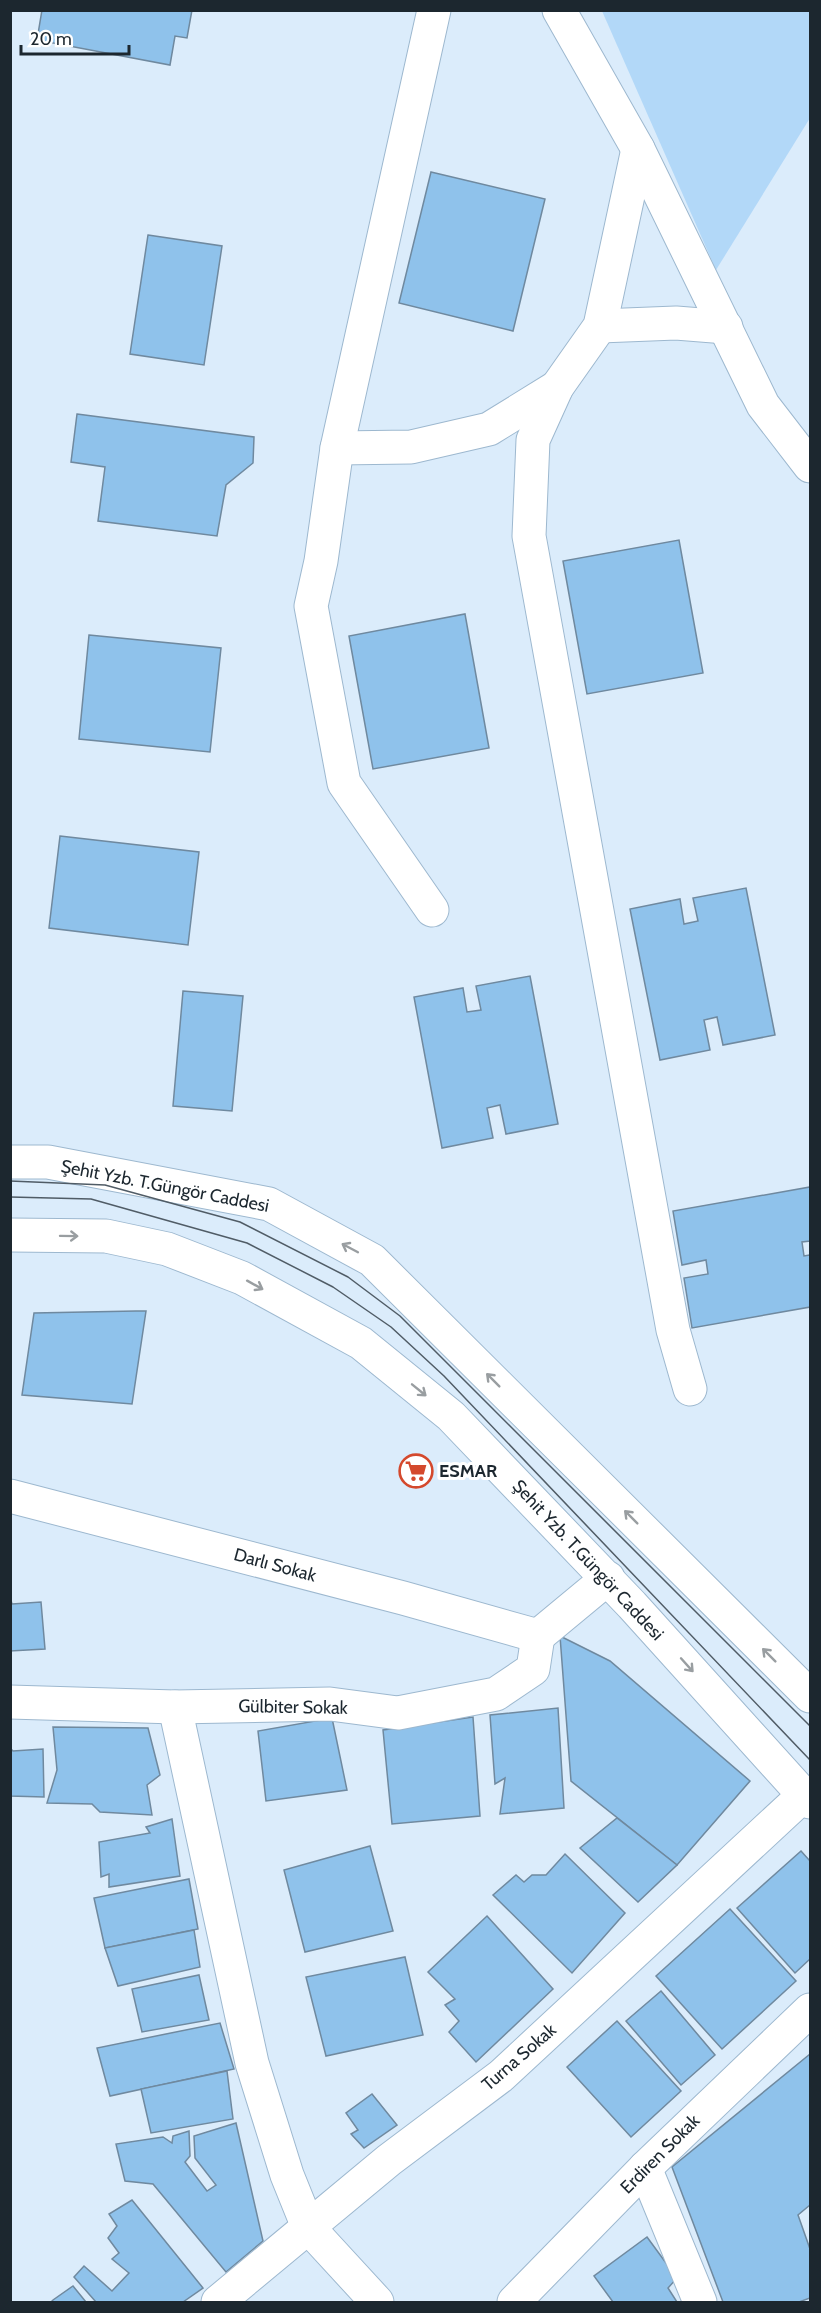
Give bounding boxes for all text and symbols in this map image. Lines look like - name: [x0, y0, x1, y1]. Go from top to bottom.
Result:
- scale bar: [21, 18, 129, 56]
- text: 20 m: [30, 28, 72, 50]
- street label: Şehit Yzb. T.Güngör Caddesi: [59, 1155, 271, 1217]
- one-way arrow: [58, 1230, 78, 1241]
- one-way arrow: [342, 1242, 359, 1254]
- one-way arrow: [246, 1280, 264, 1291]
- one-way arrow: [485, 1372, 500, 1387]
- one-way arrow: [411, 1383, 427, 1396]
- supermarket icon: ESMAR: [398, 1453, 434, 1489]
- place label: ESMAR: [439, 1460, 498, 1482]
- street label: Şehit Yzb. T.Güngör Caddesi: [508, 1475, 668, 1645]
- one-way arrow: [623, 1510, 638, 1525]
- street label: Darlı Sokak: [231, 1543, 320, 1587]
- one-way arrow: [762, 1647, 776, 1662]
- one-way arrow: [680, 1657, 694, 1672]
- street label: Gülbiter Sokak: [238, 1695, 349, 1719]
- street label: Turna Sokak: [477, 2018, 561, 2095]
- street label: Erdiren Sokak: [616, 2109, 705, 2198]

